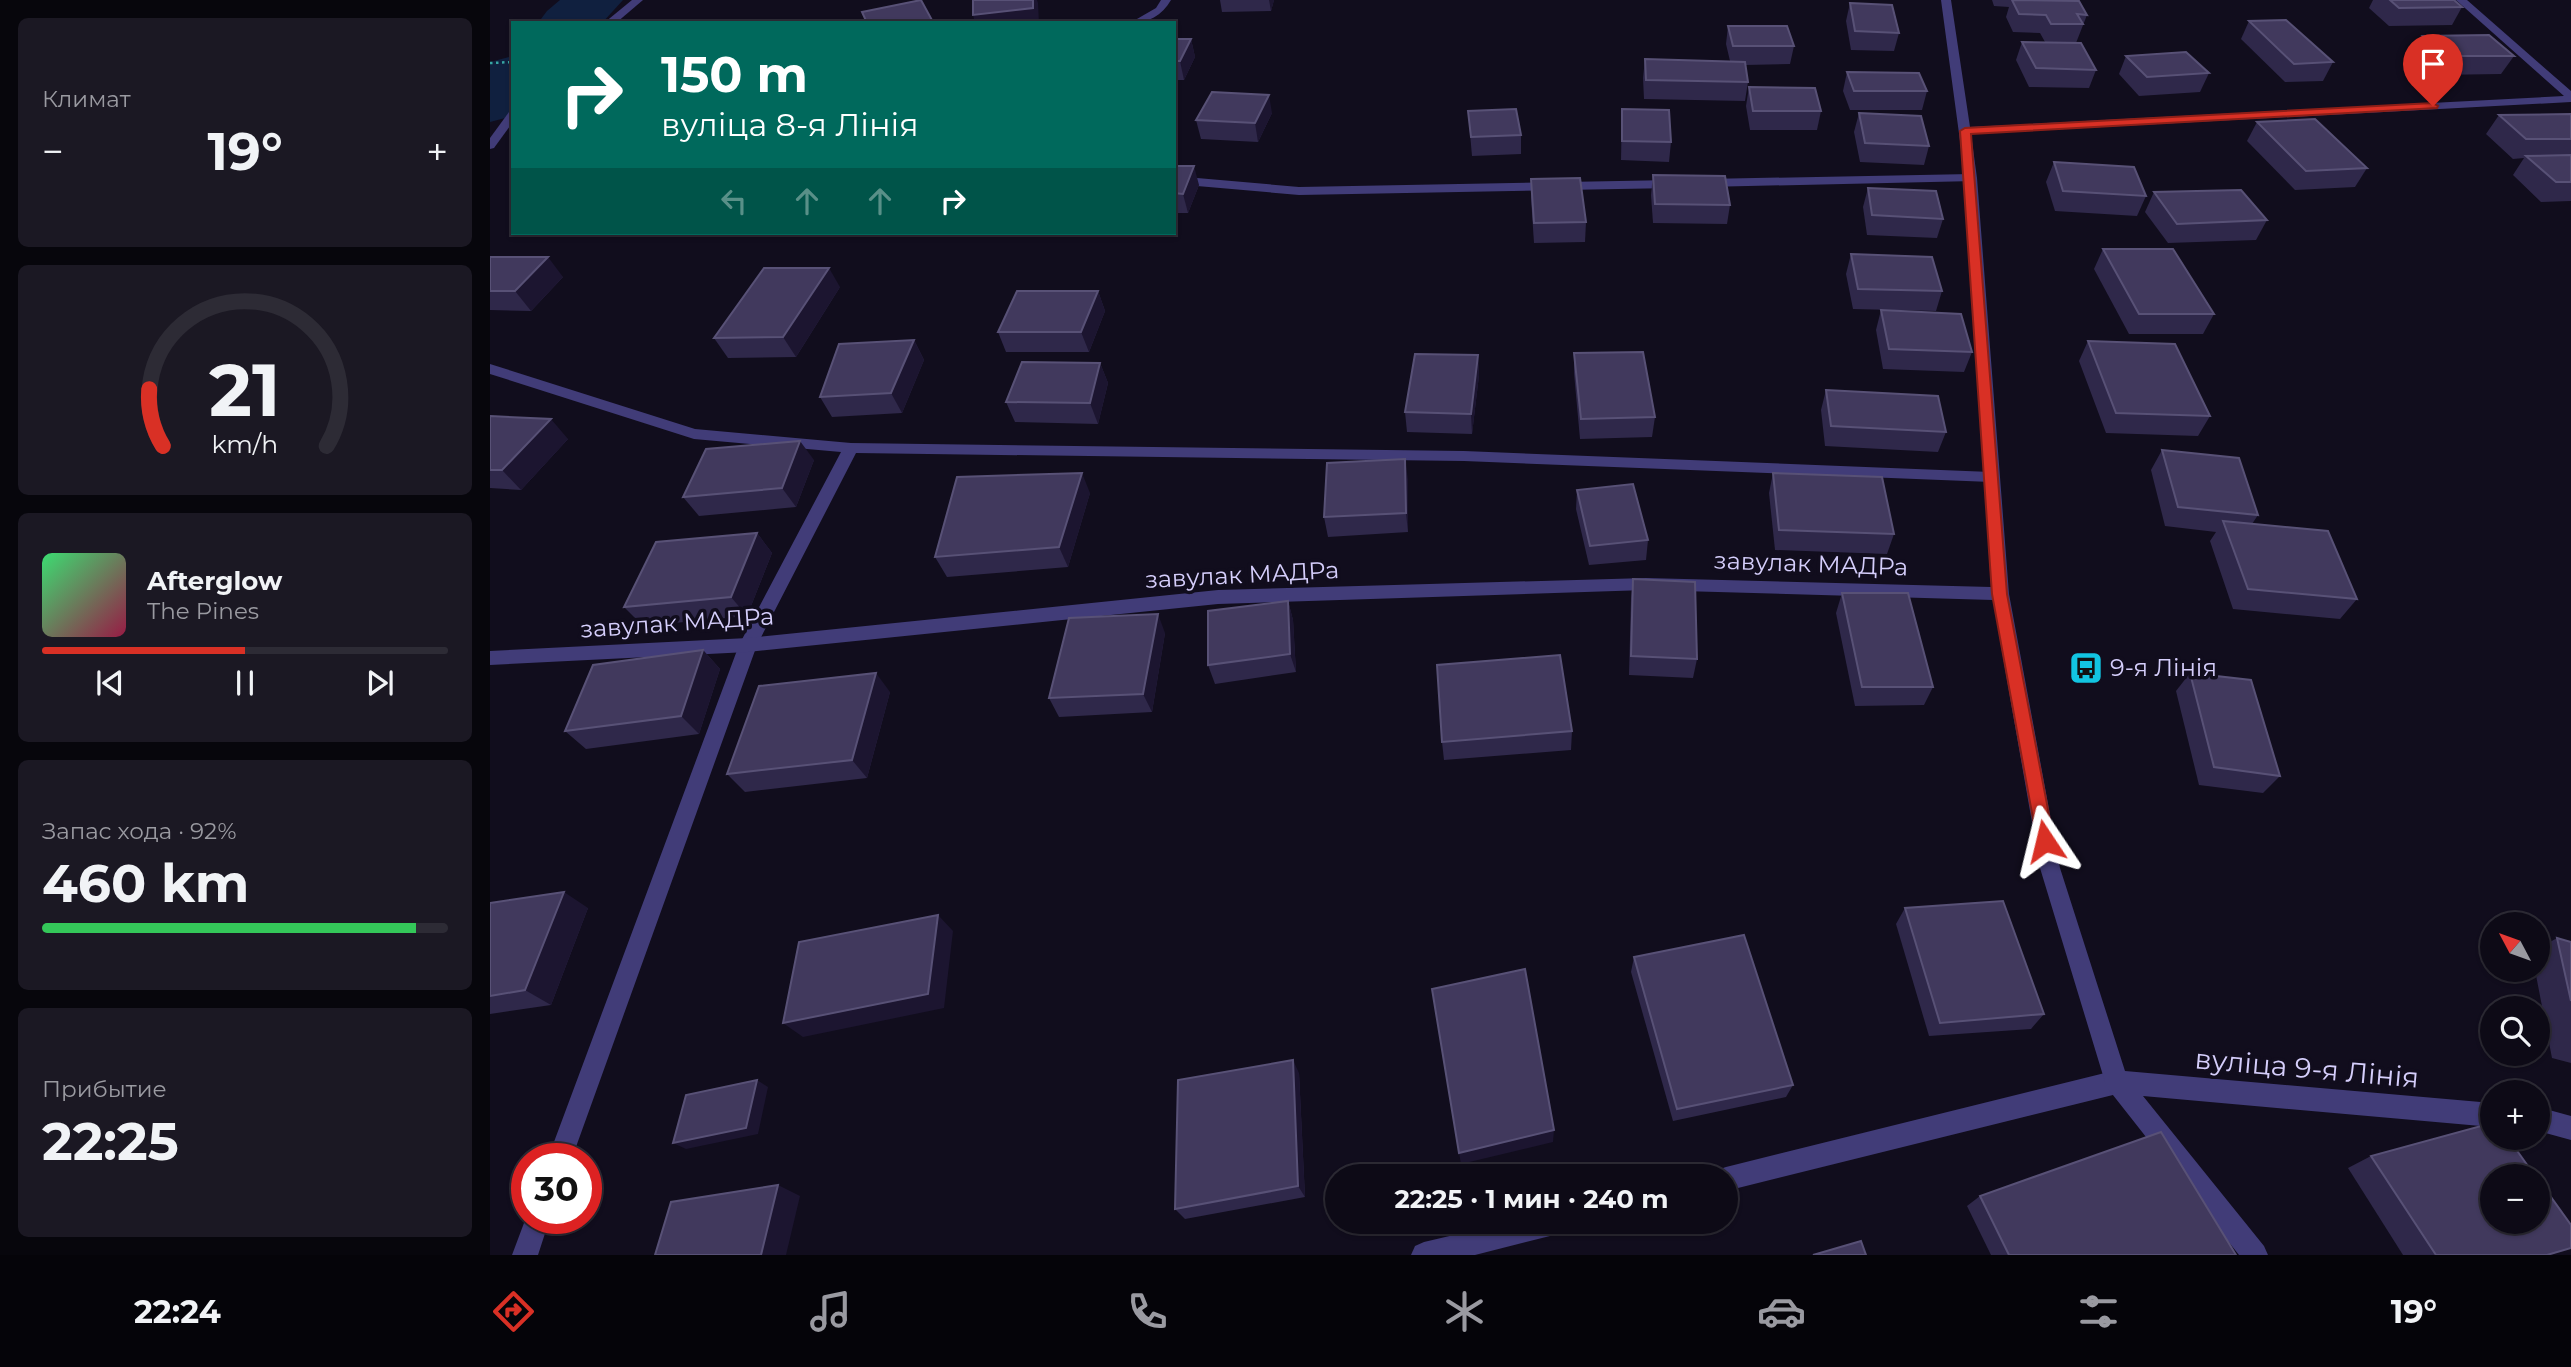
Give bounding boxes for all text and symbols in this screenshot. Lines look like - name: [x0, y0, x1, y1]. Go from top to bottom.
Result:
- pin: [2403, 34, 2463, 106]
- text: 150 m: [661, 45, 808, 104]
- icon: arrive: [2414, 45, 2452, 83]
- icon: right: [546, 49, 637, 140]
- text: Климат: [42, 85, 131, 113]
- text: вуліца 8-я Лінія: [661, 105, 919, 144]
- text: 19°: [207, 120, 283, 183]
- text: −: [42, 128, 64, 175]
- text: +: [426, 128, 448, 175]
- icon: left: [715, 182, 753, 220]
- icon: ahead: [788, 182, 826, 220]
- icon: ahead: [861, 182, 899, 220]
- icon: right: [934, 182, 972, 220]
- text: 21: [209, 347, 281, 435]
- text: km/h: [212, 429, 278, 459]
- street label: завулак МАДРа: [1713, 546, 1909, 581]
- street label: завулак МАДРа: [1144, 555, 1340, 594]
- text: Afterglow: [147, 565, 282, 597]
- text: The Pines: [147, 597, 259, 625]
- street label: завулак МАДРа: [579, 601, 775, 644]
- bus stop icon: 9-я Лінія: [2067, 649, 2105, 687]
- place label: 9-я Лінія: [2110, 653, 2217, 682]
- icon: previous: [91, 664, 129, 702]
- icon: pause: [226, 664, 264, 702]
- icon: next: [361, 664, 399, 702]
- position arrow: [2008, 804, 2082, 878]
- text: Запас хода · 92%: [42, 817, 236, 845]
- text: 460 km: [42, 852, 249, 915]
- north arrow: [2480, 912, 2550, 982]
- map controls: [2480, 912, 2550, 1234]
- button: search: [2480, 996, 2550, 1066]
- street label: вуліца 9-я Лінія: [2193, 1041, 2421, 1095]
- text: Прибытие: [42, 1075, 167, 1103]
- button: +: [2480, 1080, 2550, 1150]
- text: 22:25: [42, 1110, 179, 1173]
- speed limit sign: 30: [511, 1143, 602, 1234]
- button: −: [2480, 1164, 2550, 1234]
- text: 22:25 · 1 мин · 240 m: [1395, 1183, 1668, 1215]
- icon: directions: [489, 1287, 538, 1336]
- icon: music: [806, 1287, 855, 1336]
- icon: phone: [1123, 1287, 1172, 1336]
- icon: climate: [1440, 1287, 1489, 1336]
- icon: car: [1757, 1287, 1806, 1336]
- icon: filters: [2074, 1287, 2123, 1336]
- text: 22:24: [134, 1292, 221, 1331]
- text: 19°: [2391, 1292, 2437, 1331]

